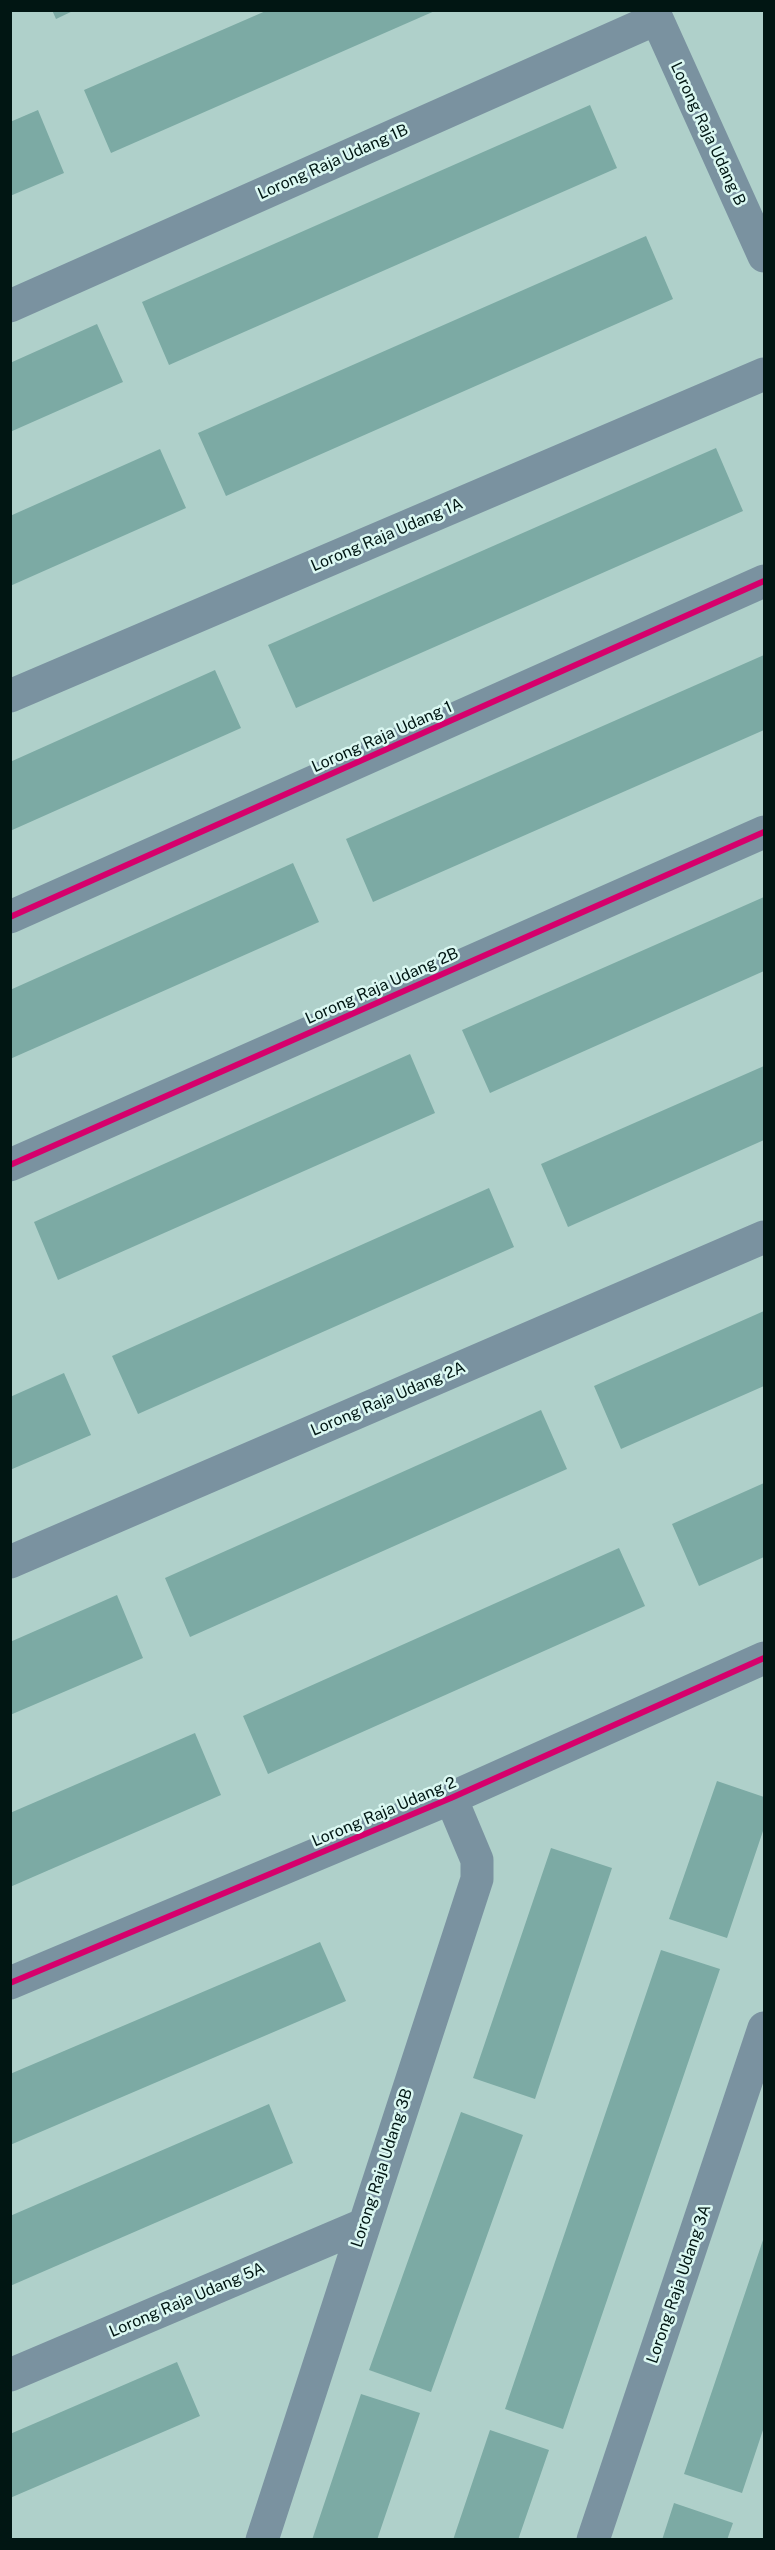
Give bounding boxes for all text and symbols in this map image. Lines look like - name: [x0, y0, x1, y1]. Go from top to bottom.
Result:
- street label: Lorong Raja Udang B: [666, 59, 750, 209]
- street label: Lorong Raja Udang 1B: [255, 120, 411, 204]
- street label: Lorong Raja Udang 1A: [308, 494, 466, 576]
- street label: Lorong Raja Udang 1: [309, 697, 455, 777]
- street label: Lorong Raja Udang 2B: [302, 944, 462, 1028]
- street label: Lorong Raja Udang 2A: [308, 1358, 468, 1440]
- street label: Lorong Raja Udang 2: [309, 1773, 459, 1851]
- street label: Lorong Raja Udang 3B: [347, 2086, 417, 2250]
- street label: Lorong Raja Udang 3A: [643, 2202, 715, 2366]
- street label: Lorong Raja Udang 5A: [106, 2259, 268, 2341]

